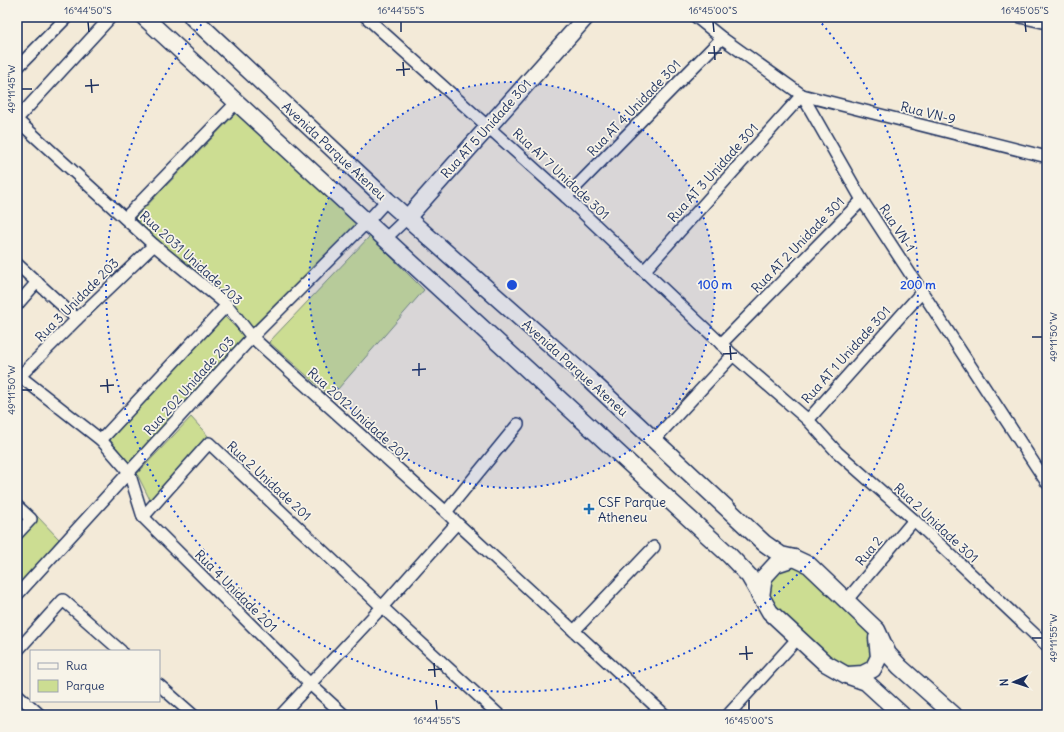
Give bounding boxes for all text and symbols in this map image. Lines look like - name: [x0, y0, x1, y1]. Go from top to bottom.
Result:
- text: 16°44'50"S: [64, 4, 112, 17]
- text: 16°44'55"S: [378, 4, 425, 17]
- text: 16°45'00"S: [689, 4, 738, 17]
- text: 16°45'05"S: [1001, 4, 1049, 17]
- street label: Rua AT 4 Unidade 301: [584, 56, 684, 160]
- text: 49°11'45"W: [5, 65, 18, 113]
- street label: Rua AT 5 Unidade 301: [437, 76, 535, 182]
- street label: Avenida Parque Ateneu: [278, 98, 390, 204]
- street label: Rua VN-9: [899, 98, 957, 128]
- street label: Rua AT 3 Unidade 301: [664, 120, 762, 226]
- street label: Rua AT 7 Unidade 301: [509, 125, 613, 223]
- street label: Rua AT 2 Unidade 301: [748, 193, 848, 297]
- street label: Rua VN-1: [875, 201, 919, 255]
- street label: Rua 2031 Unidade 203: [136, 207, 246, 309]
- street label: Rua 3 Unidade 203: [32, 255, 122, 345]
- text: 100 m: [698, 277, 732, 292]
- text: 200 m: [900, 277, 936, 292]
- centre of rings: [505, 278, 519, 292]
- street label: Rua AT 1 Unidade 301: [798, 303, 894, 407]
- text: 49°11'50"W: [1047, 312, 1060, 362]
- street label: Avenida Parque Ateneu: [519, 316, 632, 420]
- street label: Rua 202 Unidade 203: [140, 333, 238, 439]
- street label: Rua 2012 Unidade 201: [304, 364, 412, 464]
- text: 49°11'50"W: [5, 365, 18, 415]
- street label: Rua 2 Unidade 201: [223, 438, 315, 524]
- street label: Rua 2 Unidade 301: [890, 479, 982, 567]
- place label: CSF Parque Atheneu: [598, 494, 666, 526]
- marker: CSF Parque Atheneu: [583, 503, 595, 515]
- street label: Rua 2: [852, 533, 886, 569]
- street label: Rua 4 Unidade 201: [191, 546, 281, 636]
- text: 49°11'55"W: [1047, 614, 1060, 662]
- legend: [30, 650, 160, 702]
- text: Rua: [66, 658, 88, 673]
- north arrow: [994, 662, 1034, 702]
- text: Parque: [66, 678, 105, 693]
- text: N: [997, 678, 1011, 687]
- text: 16°44'55"S: [414, 714, 461, 727]
- text: 16°45'00"S: [725, 714, 774, 727]

